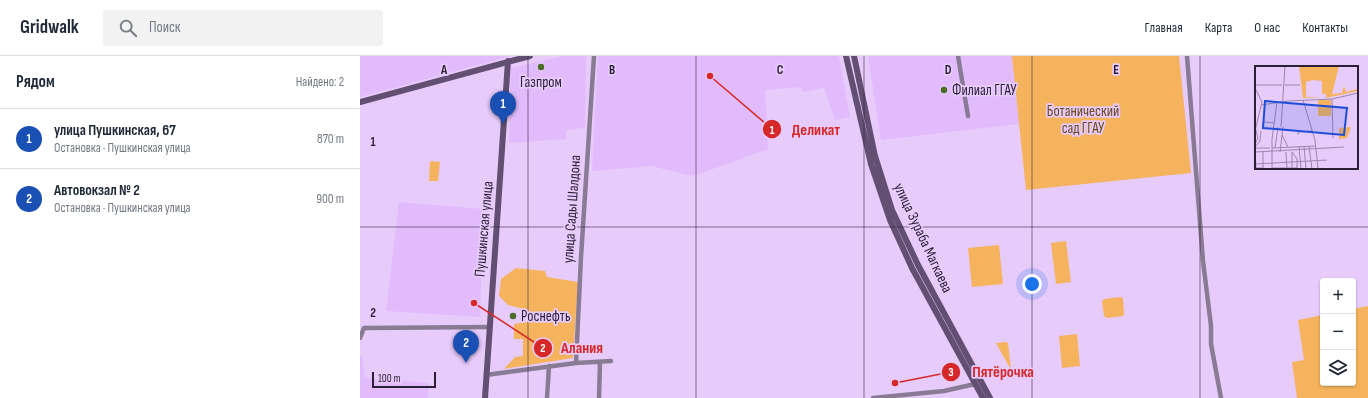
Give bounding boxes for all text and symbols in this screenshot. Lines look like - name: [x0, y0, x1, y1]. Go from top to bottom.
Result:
- search box: [103, 10, 383, 46]
- text: Gridwalk: [20, 16, 79, 39]
- icon: search: [117, 17, 139, 39]
- text: Поиск: [149, 18, 181, 37]
- text: Главная: [1145, 19, 1183, 36]
- text: Карта: [1205, 19, 1232, 36]
- text: О нас: [1254, 19, 1280, 36]
- text: Контакты: [1302, 19, 1348, 36]
- text: A: [440, 62, 448, 78]
- marker: Газпром: [536, 62, 546, 72]
- text: B: [609, 62, 615, 78]
- text: C: [777, 62, 784, 78]
- text: D: [945, 62, 952, 78]
- text: E: [1113, 62, 1119, 78]
- inset map: [1255, 66, 1358, 169]
- text: Рядом: [16, 72, 55, 92]
- place label: Газпром: [520, 73, 562, 92]
- text: Найдено: 2: [296, 74, 344, 90]
- place label: Филиал ГГАУ: [952, 81, 1017, 100]
- marker: Филиал ГГАУ: [939, 85, 949, 95]
- pin: 1: [490, 91, 516, 124]
- park label: Ботанический сад ГГАУ: [1047, 102, 1119, 138]
- callout: Деликат: [762, 115, 850, 143]
- text: улица Пушкинская, 67: [54, 121, 176, 140]
- text: Деликат: [792, 121, 840, 140]
- text: 1: [770, 123, 775, 138]
- text: 1: [26, 131, 32, 147]
- text: 870 m: [317, 131, 344, 147]
- text: 1: [370, 134, 376, 150]
- text: Остановка · Пушкинская улица: [54, 140, 191, 156]
- street label: улица Сады Шалдона: [559, 154, 585, 264]
- street label: Пушкинская улица: [470, 180, 498, 278]
- street label: улица Зураба Магкаева: [889, 180, 957, 296]
- text: Автовокзал № 2: [54, 181, 140, 200]
- text: 2: [26, 191, 32, 207]
- text: 900 m: [316, 191, 344, 207]
- text: Остановка · Пушкинская улица: [54, 200, 191, 216]
- your location: [1022, 274, 1042, 294]
- map controls: [1320, 278, 1356, 386]
- button: +: [1320, 278, 1356, 314]
- text: 2: [370, 305, 376, 321]
- place label: Роснефть: [521, 307, 571, 326]
- marker: Роснефть: [508, 311, 518, 321]
- button: −: [1320, 314, 1356, 350]
- pin: 2: [453, 330, 479, 363]
- callout: Алания: [533, 334, 611, 362]
- text: Алания: [560, 339, 603, 358]
- text: 2: [540, 341, 546, 356]
- button: layers: [1320, 350, 1356, 386]
- callout: Пятёрочка: [941, 358, 1044, 386]
- text: Пятёрочка: [972, 363, 1034, 382]
- text: 3: [948, 365, 954, 380]
- scale bar: [372, 370, 436, 389]
- text: 100 m: [378, 372, 400, 385]

